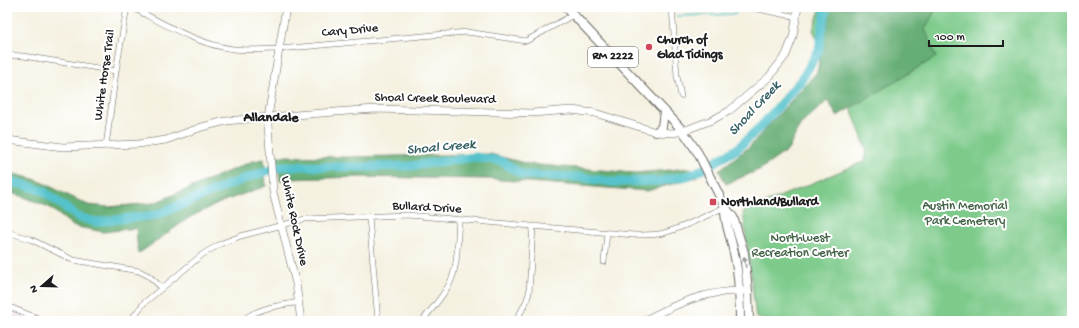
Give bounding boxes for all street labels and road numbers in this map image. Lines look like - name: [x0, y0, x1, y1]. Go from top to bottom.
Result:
- street label: Cary Drive: [321, 21, 379, 41]
- street label: White Horse Trail: [91, 28, 119, 121]
- road number: RM 2222: [588, 47, 638, 67]
- street label: Shoal Creek Boulevard: [374, 90, 497, 108]
- street label: White Rock Drive: [277, 175, 311, 267]
- street label: Bullard Drive: [391, 199, 462, 217]

